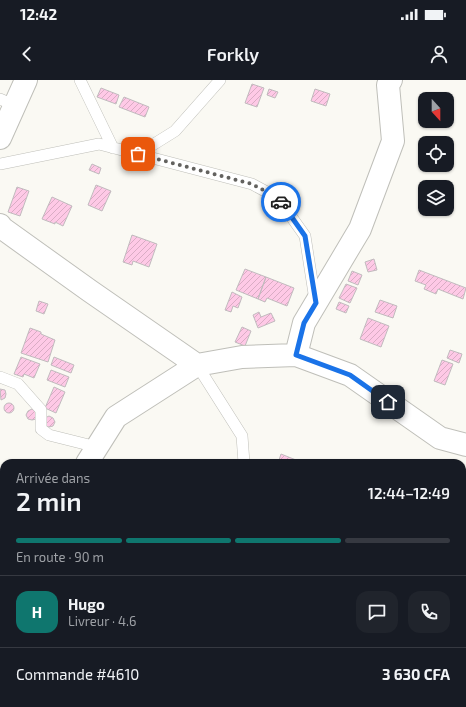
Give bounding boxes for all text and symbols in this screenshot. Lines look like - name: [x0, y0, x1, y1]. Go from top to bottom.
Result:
- text: 12:42: [20, 5, 57, 23]
- icon: back: [16, 43, 38, 65]
- text: Forkly: [207, 43, 259, 65]
- icon: person: [428, 43, 450, 65]
- north arrow: [418, 92, 454, 128]
- map controls: [418, 92, 454, 216]
- button: locate: [418, 136, 454, 172]
- pin: [121, 137, 155, 171]
- icon: bag: [127, 143, 149, 165]
- button: layers: [418, 180, 454, 216]
- courier: [261, 182, 301, 222]
- icon: car: [270, 191, 292, 213]
- pin: [371, 385, 405, 419]
- icon: home: [377, 391, 399, 413]
- text: Arrivée dans: [16, 470, 90, 486]
- text: 12:44–12:49: [368, 484, 450, 502]
- text: 2 min: [16, 485, 82, 516]
- text: En route · 90 m: [16, 549, 104, 565]
- button: chat: [356, 591, 398, 633]
- button: phone: [408, 591, 450, 633]
- text: Hugo: [68, 595, 105, 613]
- text: H: [32, 603, 42, 621]
- text: Livreur · 4.6: [68, 613, 136, 629]
- text: Commande #4610: [16, 665, 139, 683]
- text: 3 630 CFA: [382, 665, 450, 683]

